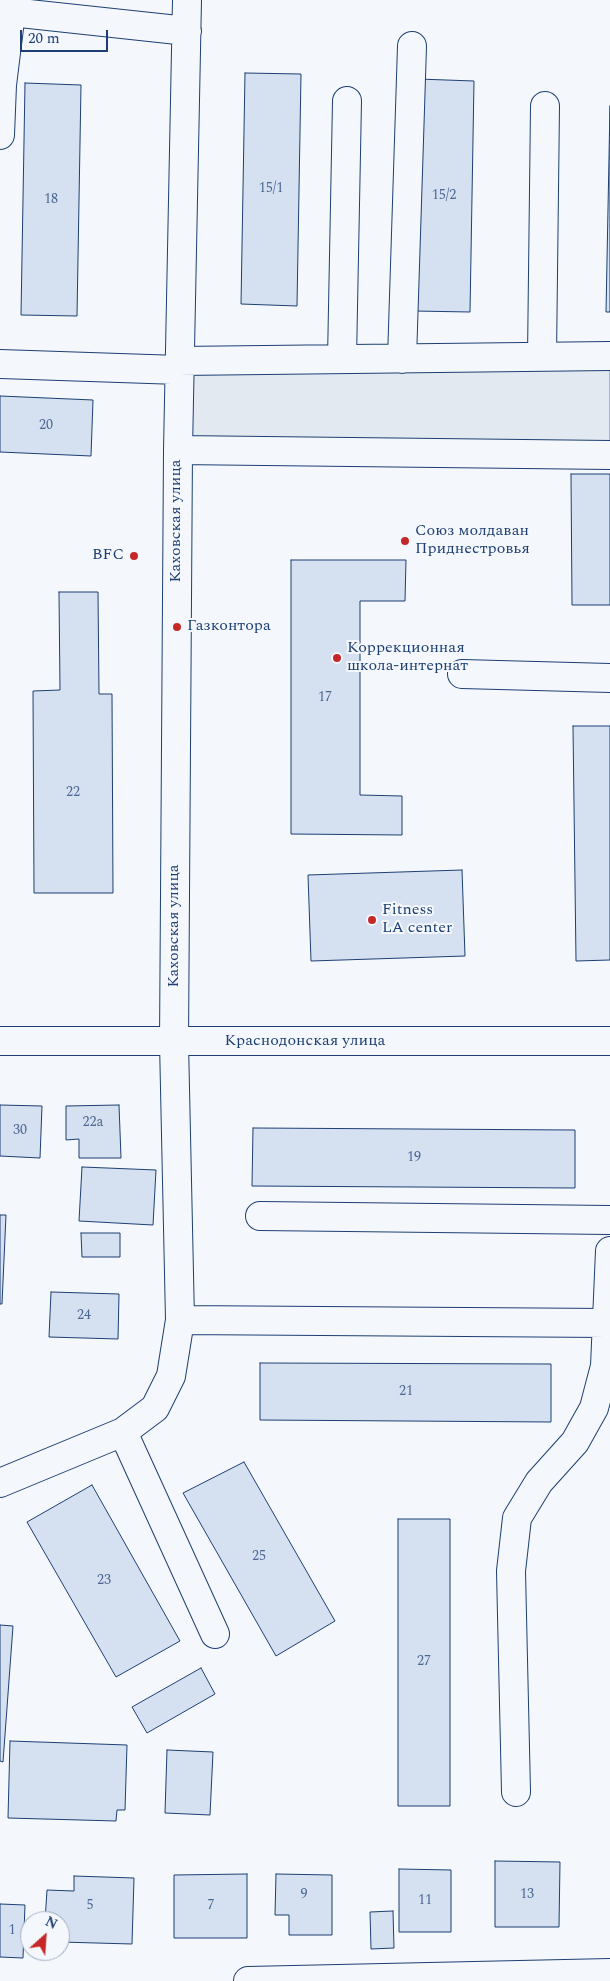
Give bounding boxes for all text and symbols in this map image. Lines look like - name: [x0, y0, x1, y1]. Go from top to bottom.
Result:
- scale bar: [22, 20, 110, 52]
- text: 20 m: [28, 27, 60, 50]
- house number: 15/1: [259, 181, 283, 197]
- house number: 15/2: [432, 188, 456, 204]
- house number: 18: [44, 192, 58, 208]
- house number: 20: [39, 418, 53, 434]
- street label: Каховская улица: [167, 459, 187, 583]
- place label: Союз молдаван Приднестровья: [415, 522, 530, 560]
- marker: Союз молдаван Приднестровья: [399, 535, 411, 547]
- place label: BFC: [92, 546, 124, 566]
- marker: BFC: [128, 550, 140, 562]
- place label: Газконтора: [187, 617, 271, 637]
- marker: Газконтора: [171, 621, 183, 633]
- place label: Коррекционная школа-интернат: [347, 639, 468, 677]
- marker: Коррекционная школа-интернат: [331, 652, 343, 664]
- house number: 17: [318, 690, 332, 706]
- house number: 22: [66, 785, 80, 801]
- street label: Каховская улица: [165, 864, 185, 988]
- place label: Fitness LA center: [382, 901, 452, 939]
- marker: Fitness LA center: [366, 914, 378, 926]
- street label: Краснодонская улица: [225, 1032, 385, 1052]
- house number: 22а: [83, 1115, 103, 1131]
- house number: 30: [13, 1123, 27, 1139]
- house number: 19: [407, 1150, 421, 1166]
- house number: 24: [77, 1308, 91, 1324]
- house number: 21: [399, 1384, 413, 1400]
- house number: 25: [252, 1549, 266, 1565]
- house number: 23: [97, 1573, 111, 1589]
- house number: 27: [417, 1654, 431, 1670]
- house number: 9: [301, 1887, 307, 1903]
- house number: 13: [520, 1887, 534, 1903]
- house number: 11: [418, 1893, 432, 1909]
- house number: 5: [87, 1898, 93, 1914]
- house number: 7: [208, 1898, 214, 1914]
- north arrow: [20, 1911, 70, 1961]
- text: N: [42, 1911, 61, 1935]
- house number: 1: [9, 1923, 15, 1939]

